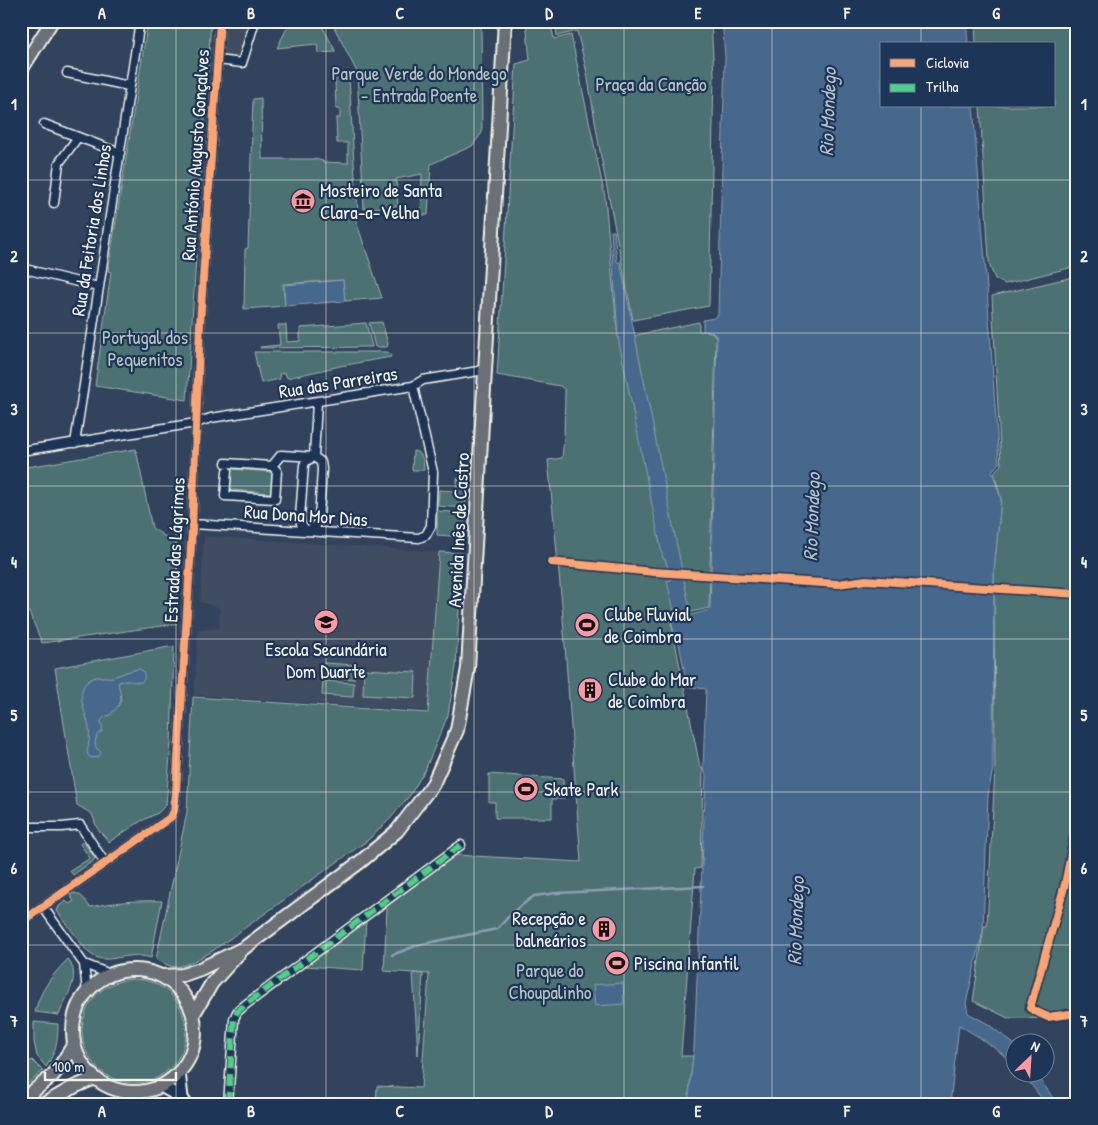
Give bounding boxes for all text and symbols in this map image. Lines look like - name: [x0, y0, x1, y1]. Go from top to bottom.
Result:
- text: A: [98, 2, 106, 24]
- text: B: [247, 2, 255, 24]
- text: C: [396, 2, 405, 24]
- text: D: [545, 2, 553, 24]
- text: E: [694, 2, 702, 24]
- text: F: [843, 2, 851, 24]
- text: G: [992, 2, 1000, 24]
- legend: [880, 42, 1056, 108]
- street label: Rua António Augusto Gonçalves: [175, 49, 215, 261]
- text: Ciclovia: [926, 52, 969, 73]
- park label: Parque Verde do Mondego - Entrada Poente: [331, 60, 507, 108]
- water label: Rio Mondego: [812, 66, 843, 156]
- park label: Praça da Canção: [595, 71, 707, 97]
- text: Trilha: [926, 76, 958, 97]
- text: 1: [11, 93, 17, 115]
- text: 1: [1081, 93, 1087, 115]
- street label: Rua da Feitoria dos Linhos: [65, 142, 117, 318]
- place label: Mosteiro de Santa Clara-a-Velha: [320, 177, 443, 225]
- museum icon: Mosteiro de Santa Clara-a-Velha: [290, 188, 316, 214]
- text: 2: [10, 245, 18, 267]
- text: 2: [1080, 245, 1088, 267]
- park label: Portugal dos Pequenitos: [102, 324, 188, 372]
- street label: Rua das Parreiras: [277, 360, 399, 404]
- text: 3: [10, 398, 18, 420]
- text: 3: [1080, 398, 1088, 420]
- street label: Avenida Inês de Castro: [441, 452, 475, 608]
- water label: Rio Mondego: [796, 471, 827, 561]
- street label: Estrada das Lágrimas: [157, 477, 191, 623]
- street label: Rua Dona Mor Dias: [243, 498, 369, 532]
- text: 4: [11, 551, 17, 573]
- text: 4: [1081, 551, 1087, 573]
- place label: Clube Fluvial de Coimbra: [604, 601, 692, 649]
- school or university icon: Escola Secundária Dom Duarte: [313, 609, 339, 635]
- sports icon: Clube Fluvial de Coimbra: [574, 612, 600, 638]
- place label: Escola Secundária Dom Duarte: [265, 636, 387, 684]
- place label: Clube do Mar de Coimbra: [608, 666, 697, 714]
- building icon: Clube do Mar de Coimbra: [577, 677, 603, 703]
- text: 5: [11, 704, 18, 726]
- text: 5: [1081, 704, 1088, 726]
- sports icon: Skate Park: [513, 776, 539, 802]
- place label: Skate Park: [544, 776, 618, 802]
- text: 6: [11, 857, 18, 879]
- text: 6: [1081, 857, 1088, 879]
- water label: Rio Mondego: [780, 875, 811, 965]
- place label: Recepção e balneários: [512, 905, 586, 953]
- building icon: Recepção e balneários: [591, 916, 617, 942]
- sports icon: Piscina Infantil: [604, 950, 630, 976]
- place label: Piscina Infantil: [634, 950, 739, 976]
- park label: Parque do Choupalinho: [509, 957, 592, 1005]
- text: 7: [9, 1010, 18, 1032]
- text: 7: [1079, 1010, 1088, 1032]
- north arrow: [1006, 1032, 1056, 1082]
- text: N: [1028, 1036, 1044, 1056]
- scale bar: [45, 1050, 176, 1082]
- text: 100 m: [52, 1056, 85, 1077]
- text: A: [98, 1100, 106, 1122]
- text: B: [247, 1100, 255, 1122]
- text: C: [396, 1100, 405, 1122]
- text: D: [545, 1100, 553, 1122]
- text: E: [694, 1100, 702, 1122]
- text: F: [843, 1100, 851, 1122]
- text: G: [992, 1100, 1000, 1122]

